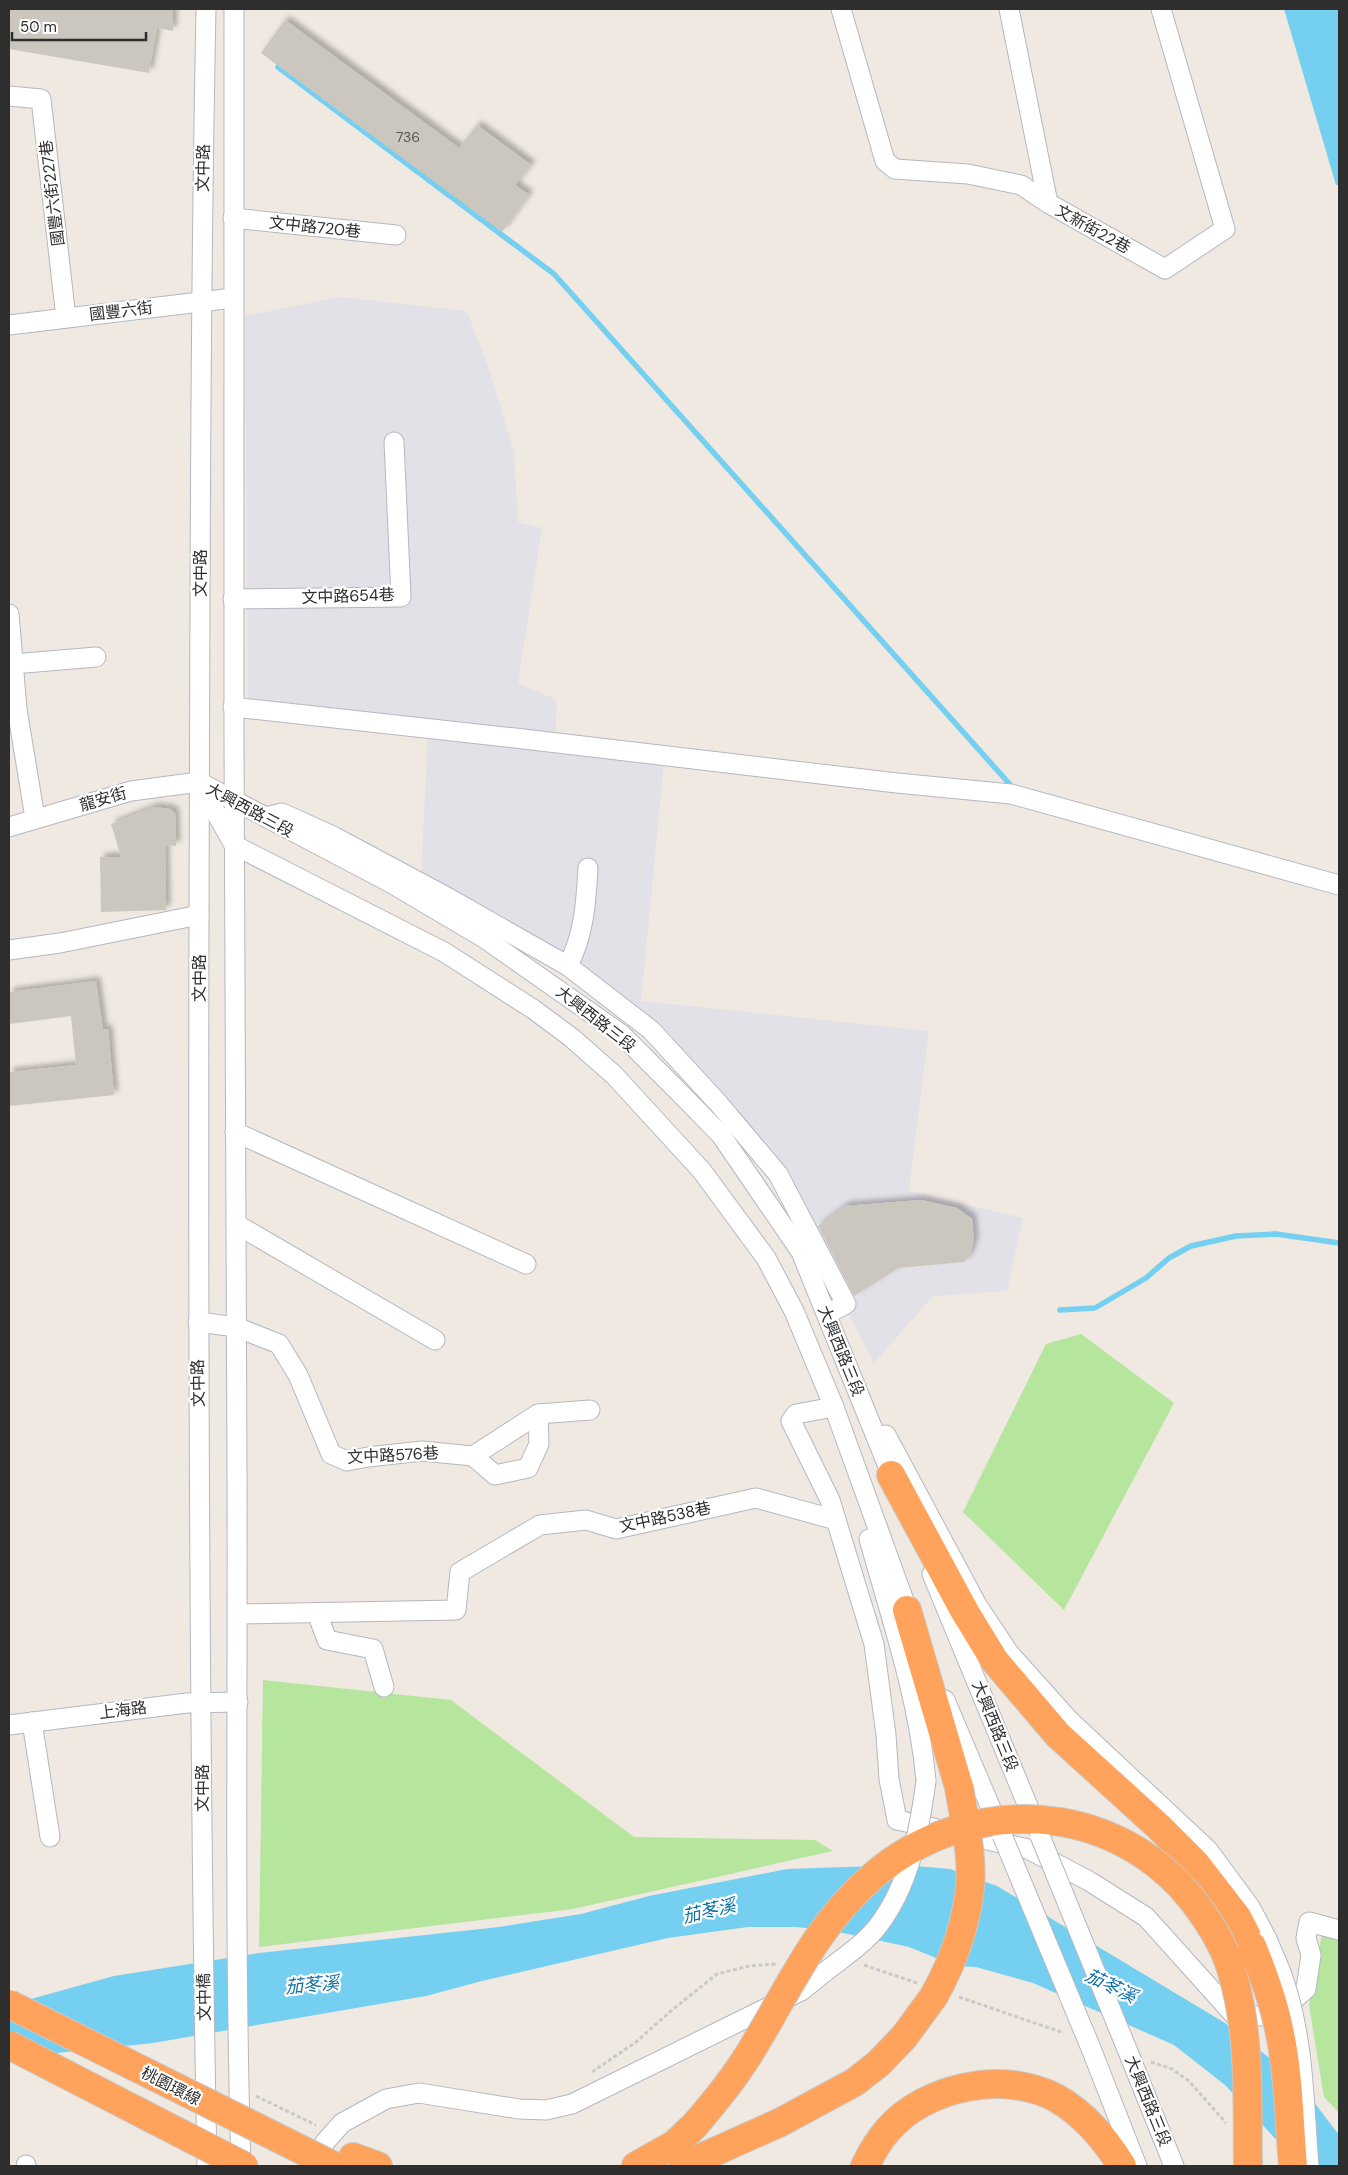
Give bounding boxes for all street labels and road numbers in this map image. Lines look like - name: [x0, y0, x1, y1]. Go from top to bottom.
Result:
- street label: 國豐六街227巷: [35, 139, 69, 247]
- street label: 文中路: [192, 144, 214, 192]
- street label: 文新街22巷: [1052, 200, 1134, 258]
- street label: 文中路720巷: [268, 212, 362, 242]
- street label: 國豐六街: [88, 297, 154, 325]
- street label: 文中路: [190, 549, 211, 597]
- street label: 文中路654巷: [301, 584, 395, 608]
- street label: 大興西路三段: [203, 778, 297, 842]
- street label: 龍安街: [77, 782, 129, 816]
- street label: 文中路: [189, 954, 210, 1002]
- street label: 大興西路三段: [552, 981, 640, 1057]
- street label: 大興西路三段: [813, 1303, 869, 1399]
- street label: 文中路: [187, 1359, 209, 1407]
- street label: 文中路576巷: [347, 1442, 439, 1468]
- street label: 文中路538巷: [617, 1497, 713, 1537]
- street label: 大興西路三段: [967, 1678, 1023, 1774]
- street label: 上海路: [98, 1697, 148, 1723]
- street label: 文中路: [192, 1764, 213, 1812]
- street label: 文中橋: [193, 1973, 215, 2021]
- street label: 大興西路三段: [1120, 2053, 1176, 2149]
- street label: 桃園環線: [138, 2062, 204, 2110]

